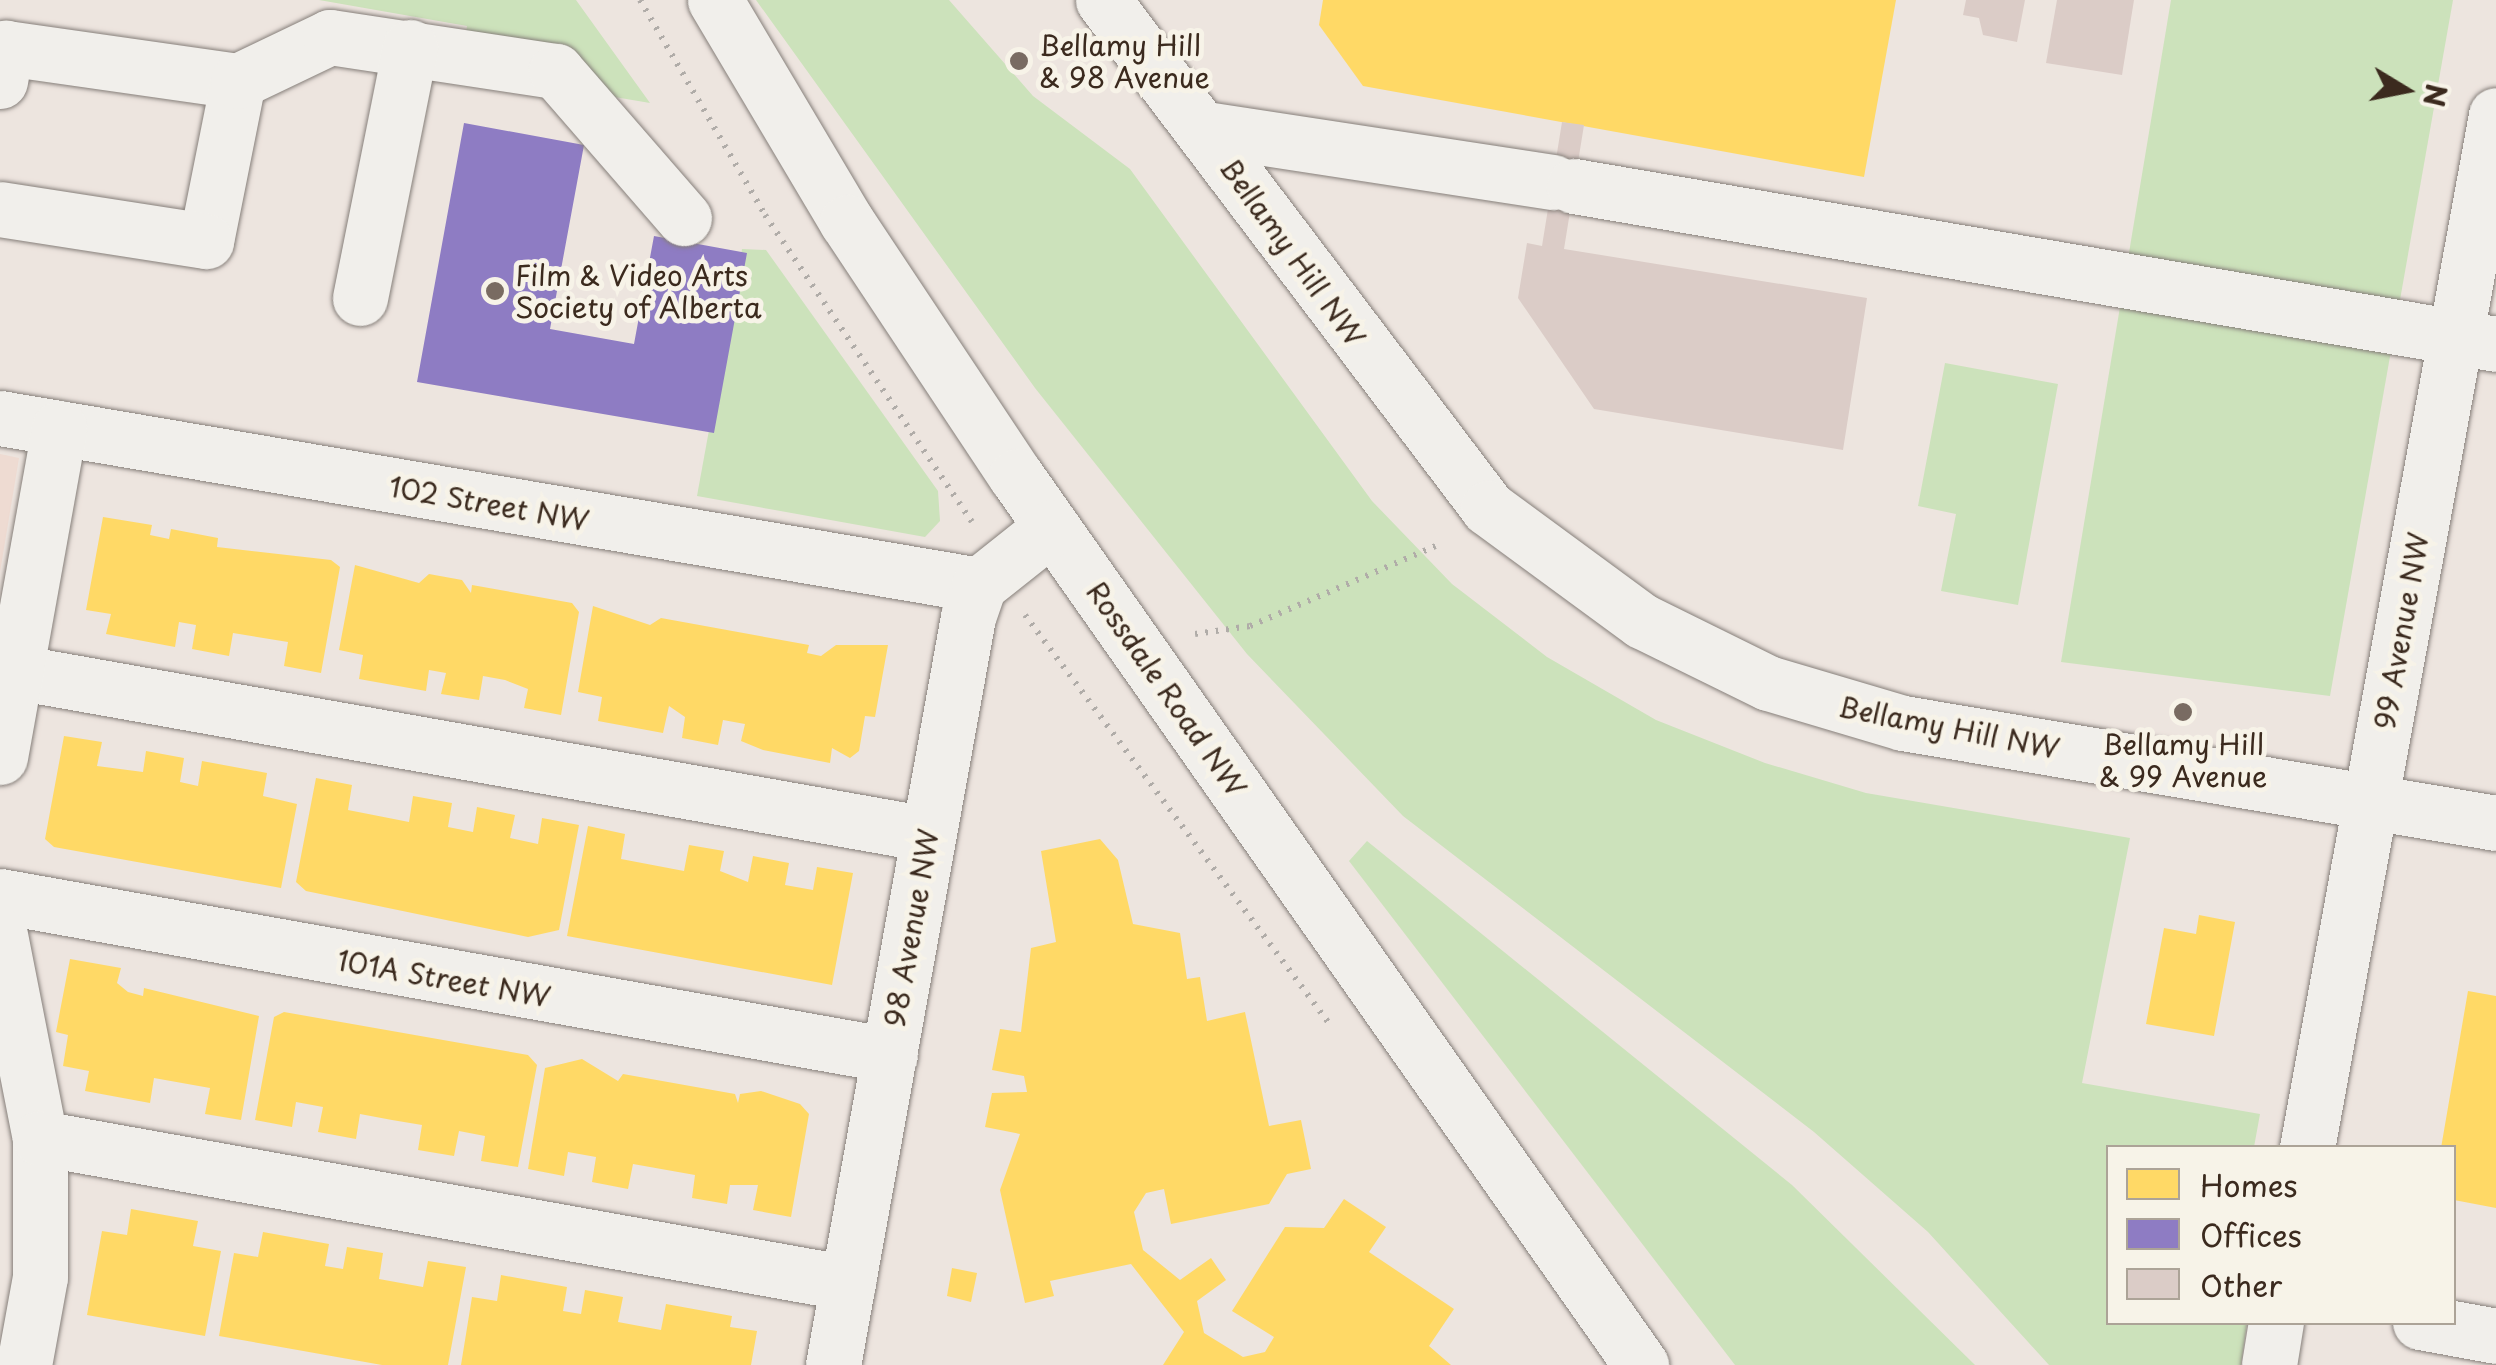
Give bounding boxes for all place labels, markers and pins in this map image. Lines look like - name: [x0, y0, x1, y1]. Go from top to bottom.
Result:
- place label: Bellamy Hill & 98 Avenue: [1039, 28, 1208, 94]
- marker: Bellamy Hill & 98 Avenue: [1008, 50, 1030, 72]
- place label: Film & Video Arts Society of Alberta: [515, 258, 761, 324]
- marker: Film & Video Arts Society of Alberta: [484, 280, 506, 302]
- marker: Bellamy Hill & 99 Avenue: [2172, 701, 2194, 723]
- place label: Bellamy Hill & 99 Avenue: [2098, 727, 2268, 793]

